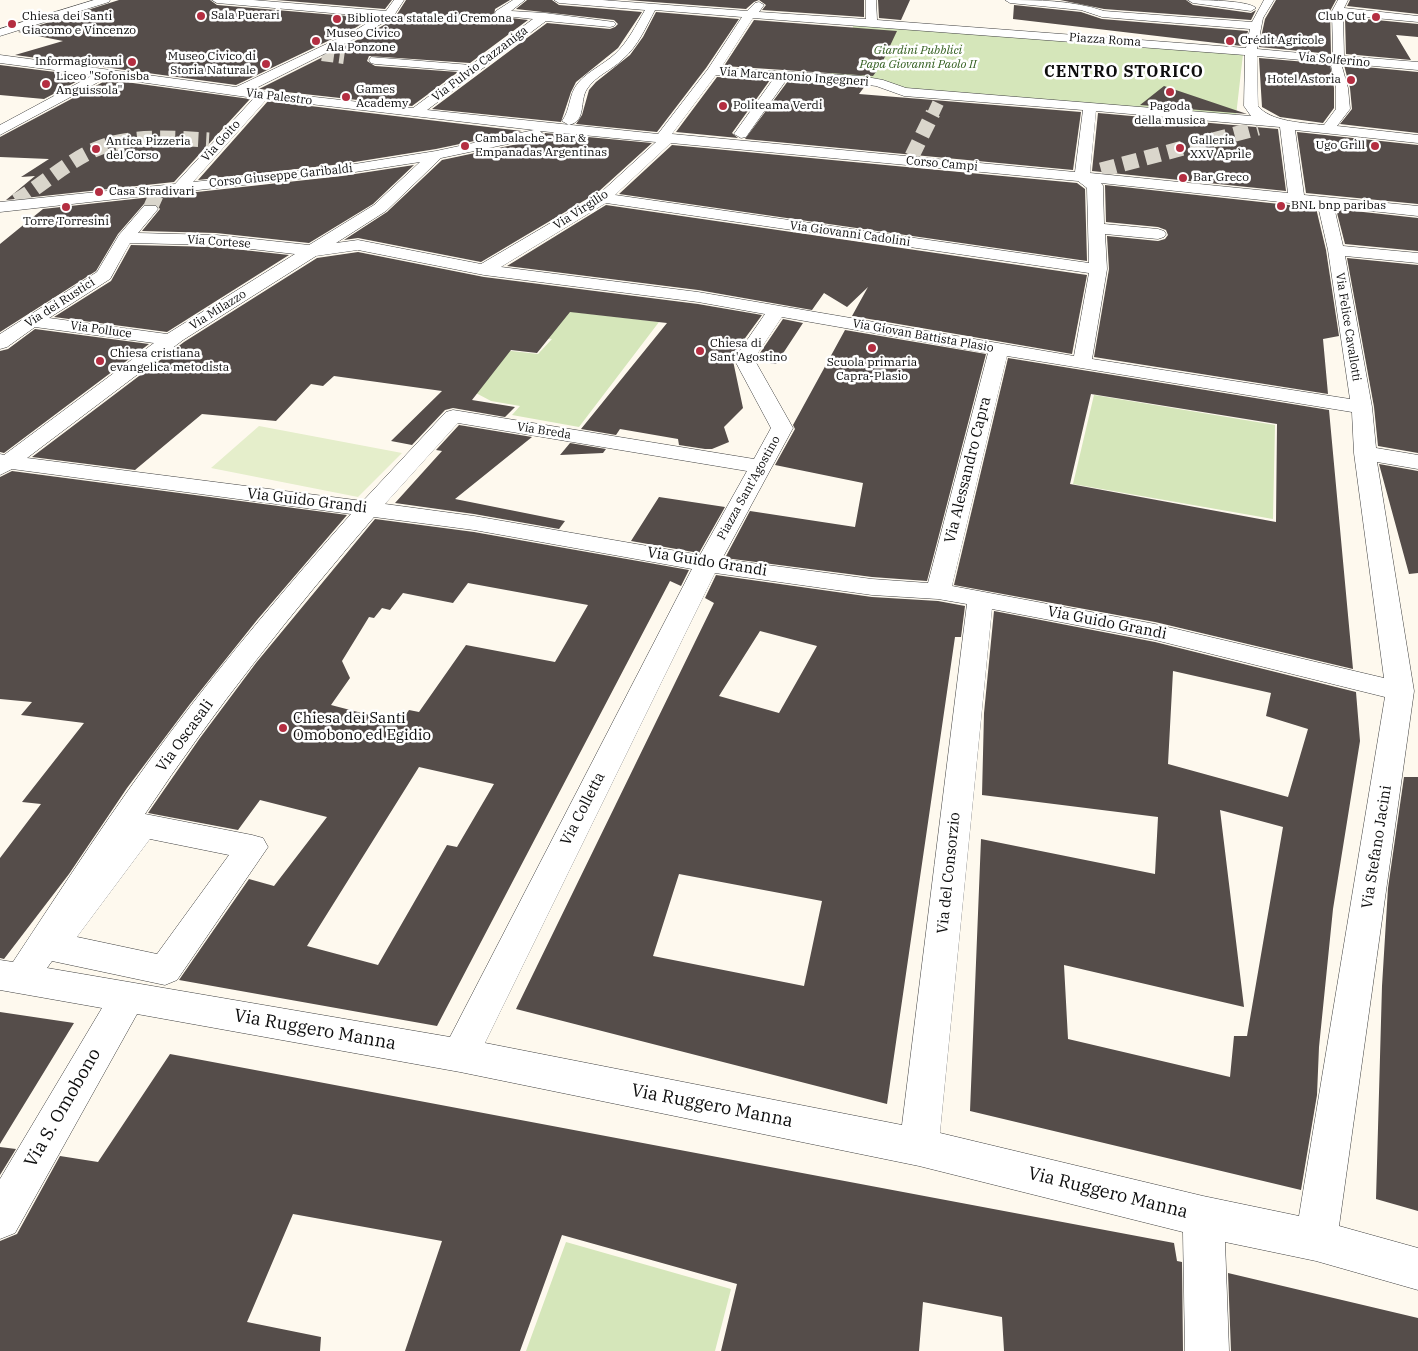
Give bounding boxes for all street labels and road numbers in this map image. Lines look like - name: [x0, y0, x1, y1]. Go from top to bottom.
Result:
- street label: Via Fulvio Cazzaniga: [429, 23, 531, 105]
- street label: Piazza Roma: [1069, 30, 1141, 50]
- street label: Via Solferino: [1297, 50, 1371, 70]
- street label: Via Marcantonio Ingegneri: [719, 65, 869, 89]
- street label: Via Palestro: [245, 86, 313, 108]
- street label: Via Goito: [199, 117, 243, 165]
- street label: Corso Campi: [906, 154, 978, 174]
- street label: Corso Giuseppe Garibaldi: [208, 161, 354, 191]
- street label: Via Virgilio: [551, 187, 611, 233]
- street label: Via Giovanni Cadolini: [789, 218, 911, 250]
- street label: Via Cortese: [187, 233, 251, 251]
- street label: Via Felice Cavallotti: [1332, 272, 1364, 382]
- street label: Via dei Rustici: [22, 275, 98, 331]
- street label: Via Milazzo: [187, 287, 249, 333]
- street label: Via Giovan Battista Plasio: [851, 316, 995, 356]
- street label: Via Polluce: [69, 319, 133, 341]
- street label: Via Alessandro Capra: [941, 395, 995, 545]
- street label: Via Breda: [516, 420, 572, 442]
- street label: Piazza Sant'Agostino: [714, 434, 784, 542]
- street label: Via Guido Grandi: [246, 485, 368, 517]
- street label: Via Guido Grandi: [646, 544, 768, 580]
- street label: Via Guido Grandi: [1046, 603, 1168, 643]
- street label: Via Oscasali: [153, 696, 217, 776]
- street label: Via Colletta: [557, 769, 609, 849]
- street label: Via Stefano Jacini: [1358, 784, 1396, 910]
- street label: Via del Consorzio: [934, 811, 964, 935]
- street label: Via Ruggero Manna: [232, 1005, 398, 1055]
- street label: Via S. Omobono: [20, 1045, 106, 1171]
- street label: Via Ruggero Manna: [629, 1080, 795, 1132]
- street label: Via Ruggero Manna: [1026, 1163, 1190, 1223]

